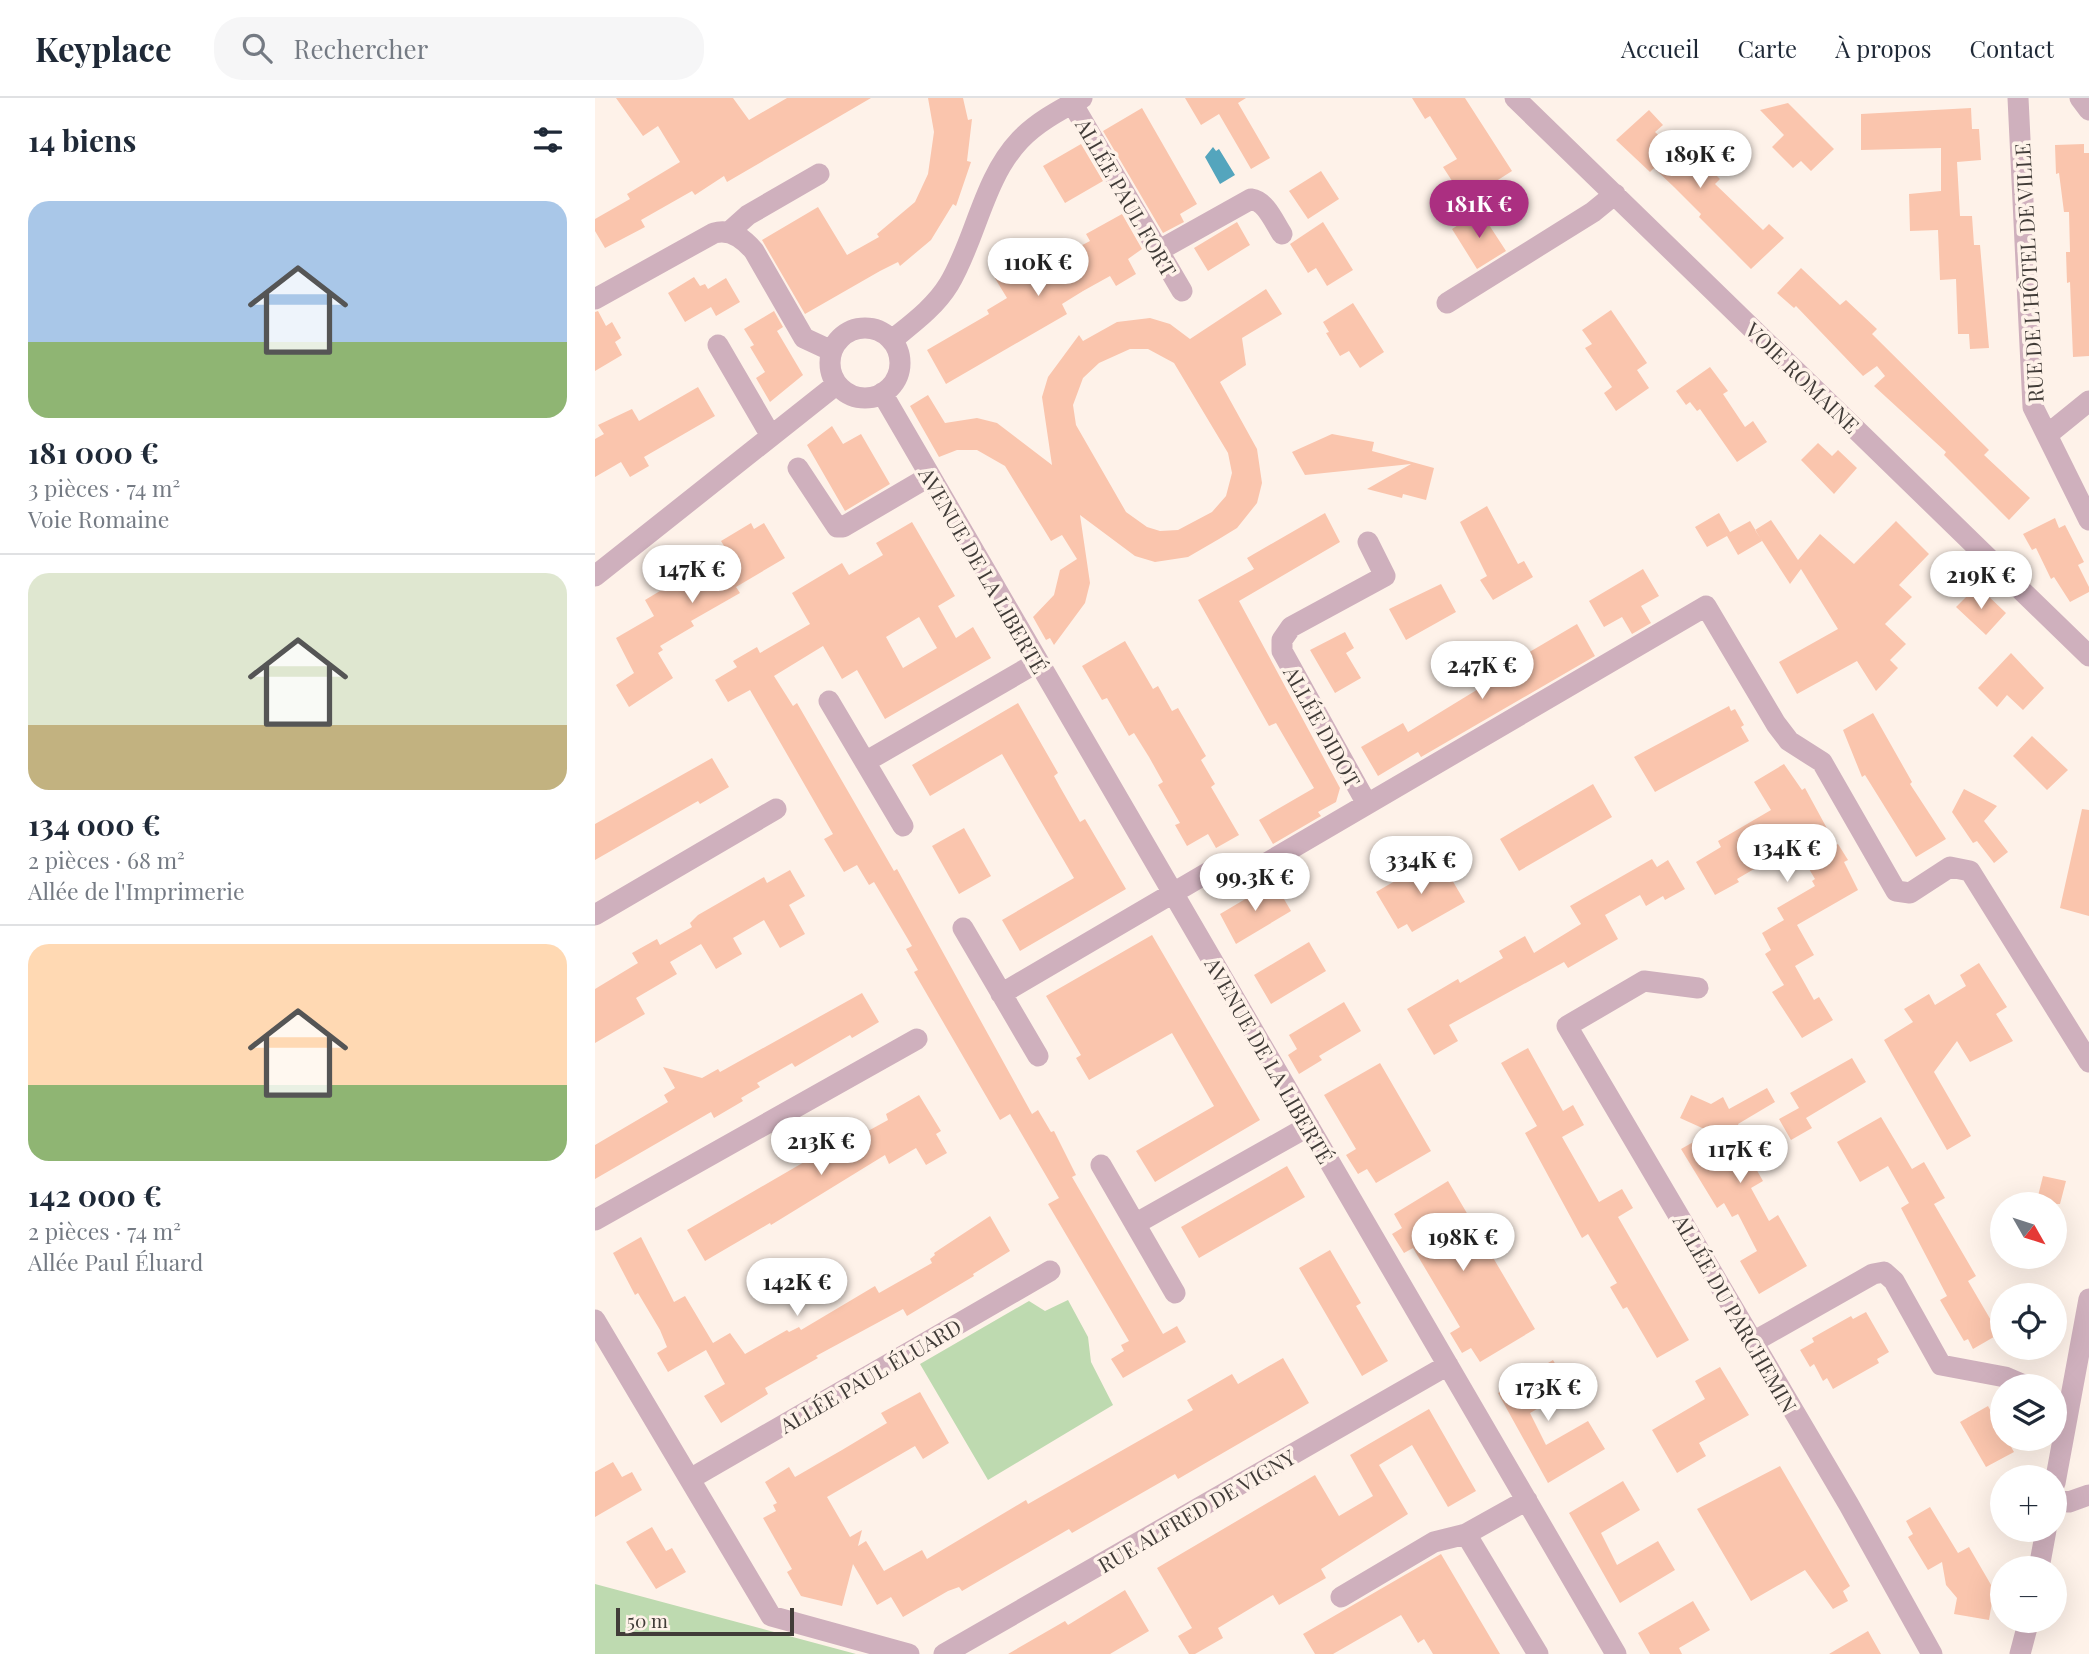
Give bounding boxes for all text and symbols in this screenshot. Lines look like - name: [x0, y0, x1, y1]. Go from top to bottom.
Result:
- search box: [214, 17, 704, 80]
- text: Keyplace: [35, 26, 172, 70]
- icon: search: [238, 29, 276, 67]
- text: Rechercher: [294, 31, 428, 66]
- text: Accueil: [1621, 32, 1699, 64]
- text: Carte: [1737, 32, 1797, 64]
- text: À propos: [1835, 32, 1931, 64]
- text: Contact: [1969, 32, 2054, 64]
- street label: ALLÉE PAUL FORT: [1070, 112, 1184, 281]
- text: 14 biens: [28, 120, 136, 160]
- icon: filters: [529, 121, 567, 159]
- pin: 189K €: [1643, 130, 1757, 190]
- text: 189K €: [1665, 137, 1735, 168]
- street label: RUE DE L'HÔTEL DE VILLE: [2007, 142, 2049, 404]
- pin: 181K €: [1422, 180, 1536, 240]
- text: 181K €: [1446, 187, 1512, 218]
- pin: 110K €: [981, 238, 1095, 298]
- text: 110K €: [1004, 245, 1072, 276]
- icon: home: [235, 247, 361, 373]
- street label: VOIE ROMAINE: [1739, 315, 1866, 439]
- text: 181 000 €: [28, 432, 159, 472]
- street label: AVENUE DE LA LIBERTÉ: [913, 461, 1055, 678]
- text: 3 pièces · 74 m²: [28, 472, 180, 503]
- text: Voie Romaine: [28, 503, 169, 534]
- pin: 147K €: [635, 546, 749, 605]
- text: 147K €: [658, 552, 726, 583]
- pin: 219K €: [1924, 552, 2038, 611]
- text: 219K €: [1946, 558, 2016, 589]
- icon: home: [235, 619, 361, 745]
- pin: 247K €: [1425, 642, 1539, 701]
- text: 247K €: [1447, 648, 1517, 679]
- street label: ALLÉE DIDOT: [1278, 660, 1368, 791]
- text: 134 000 €: [28, 804, 161, 844]
- pin: 134K €: [1730, 824, 1844, 884]
- text: 134K €: [1753, 831, 1821, 862]
- pin: 334K €: [1364, 836, 1478, 896]
- text: 334K €: [1386, 843, 1456, 874]
- text: 2 pièces · 68 m²: [28, 844, 185, 875]
- pin: 99.3K €: [1190, 854, 1320, 913]
- text: 99.3K €: [1216, 860, 1294, 891]
- text: Allée de l'Imprimerie: [28, 875, 245, 906]
- street label: AVENUE DE LA LIBERTÉ: [1199, 951, 1341, 1168]
- icon: home: [235, 990, 361, 1116]
- pin: 213K €: [764, 1118, 878, 1177]
- text: 213K €: [787, 1124, 855, 1155]
- pin: 117K €: [1683, 1126, 1797, 1185]
- text: 117K €: [1708, 1132, 1772, 1163]
- text: 142 000 €: [28, 1175, 162, 1215]
- north arrow: [1990, 1192, 2067, 1269]
- map controls: [1990, 1192, 2067, 1633]
- street label: ALLÉE DU PARCHEMIN: [1667, 1208, 1804, 1417]
- pin: 198K €: [1406, 1214, 1520, 1273]
- text: 2 pièces · 74 m²: [28, 1215, 181, 1246]
- text: 198K €: [1428, 1220, 1498, 1251]
- text: Allée Paul Éluard: [28, 1246, 203, 1277]
- pin: 142K €: [740, 1258, 854, 1318]
- text: 142K €: [762, 1265, 832, 1296]
- button: locate: [1990, 1283, 2067, 1360]
- street label: ALLÉE PAUL ÉLUARD: [773, 1312, 966, 1439]
- pin: 173K €: [1491, 1364, 1605, 1423]
- text: 173K €: [1515, 1370, 1581, 1401]
- button: layers: [1990, 1374, 2067, 1451]
- street label: RUE ALFRED DE VIGNY: [1092, 1442, 1300, 1578]
- button: +: [1990, 1465, 2067, 1542]
- button: −: [1990, 1556, 2067, 1633]
- scale bar: [616, 1605, 795, 1637]
- text: 50 m: [627, 1607, 668, 1633]

